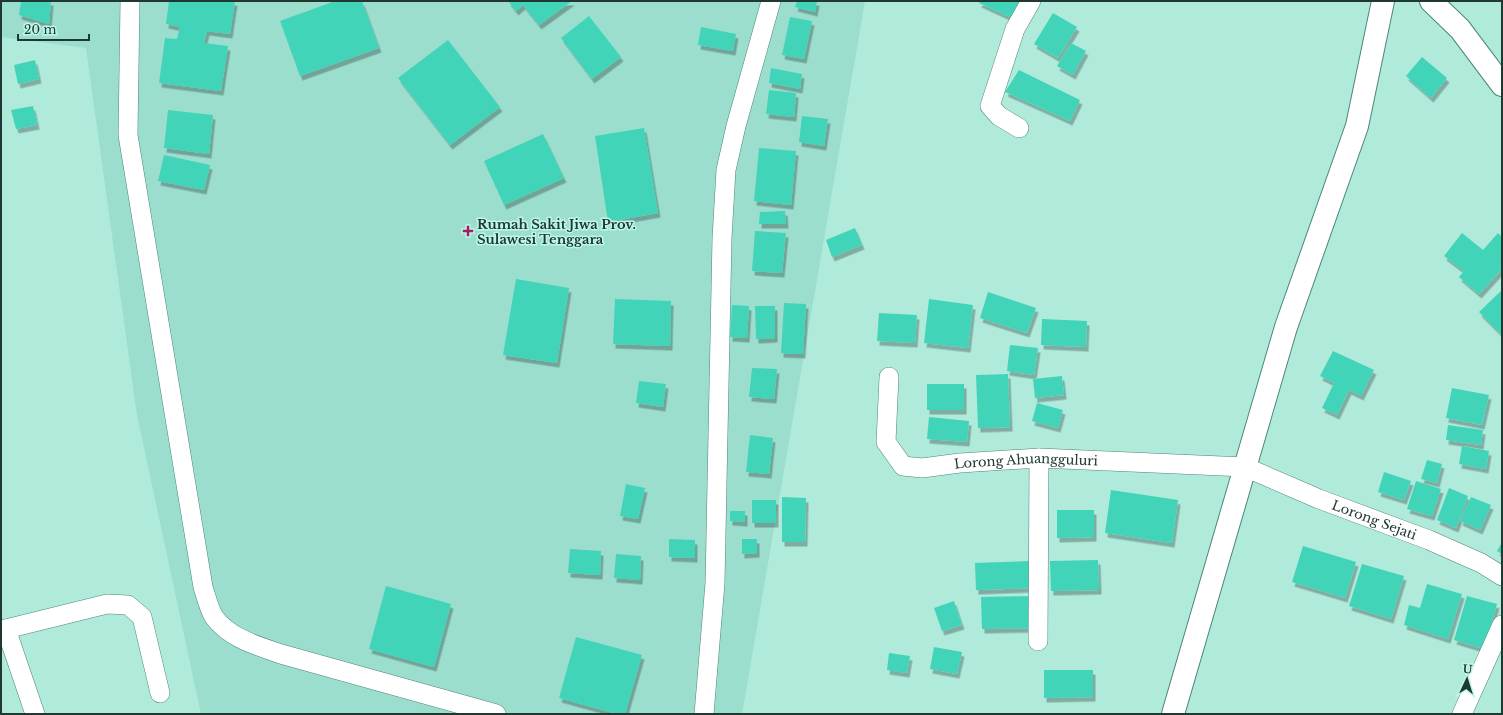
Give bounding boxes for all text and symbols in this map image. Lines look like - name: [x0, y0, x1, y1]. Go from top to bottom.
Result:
- scale bar: [18, 16, 89, 42]
- text: 20 m: [24, 22, 56, 37]
- place label: Rumah Sakit Jiwa Prov. Sulawesi Tenggara: [477, 216, 636, 248]
- marker: Rumah Sakit Jiwa Prov. Sulawesi Tenggara: [462, 225, 474, 237]
- street label: Lorong Ahuangguluri: [953, 449, 1099, 472]
- street label: Lorong Sejati: [1330, 496, 1420, 543]
- north arrow: [1447, 659, 1487, 699]
- text: U: [1462, 662, 1473, 676]

